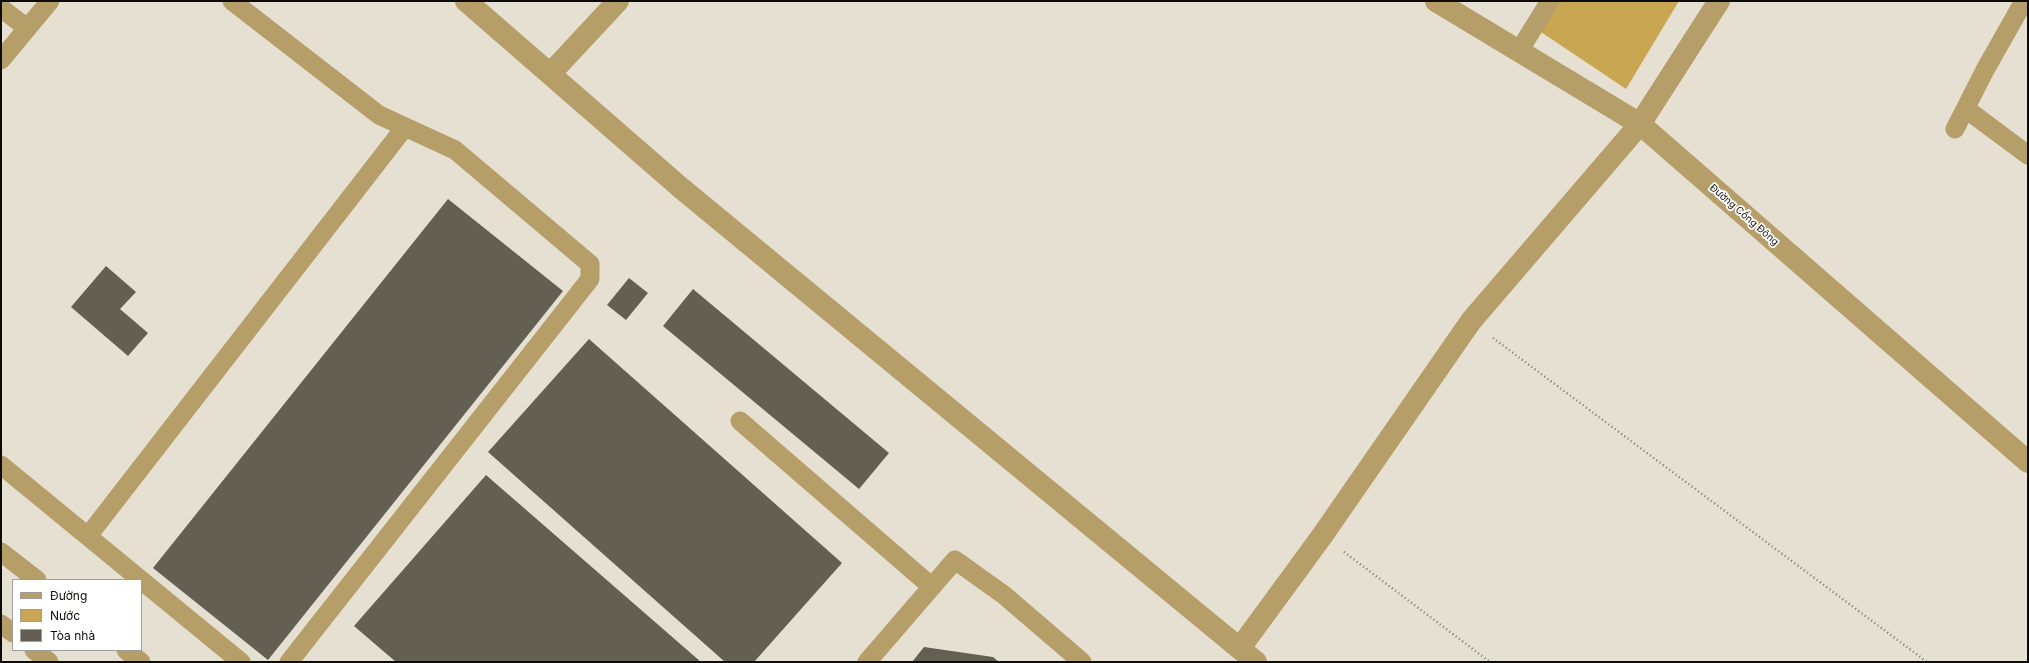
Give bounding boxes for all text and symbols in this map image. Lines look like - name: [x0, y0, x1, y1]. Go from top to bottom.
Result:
- street label: Đường Cổng Đông: [1707, 182, 1781, 248]
- legend: [12, 579, 142, 651]
- text: Đường: [50, 588, 87, 603]
- text: Nước: [50, 608, 80, 623]
- text: Tòa nhà: [50, 628, 95, 643]

